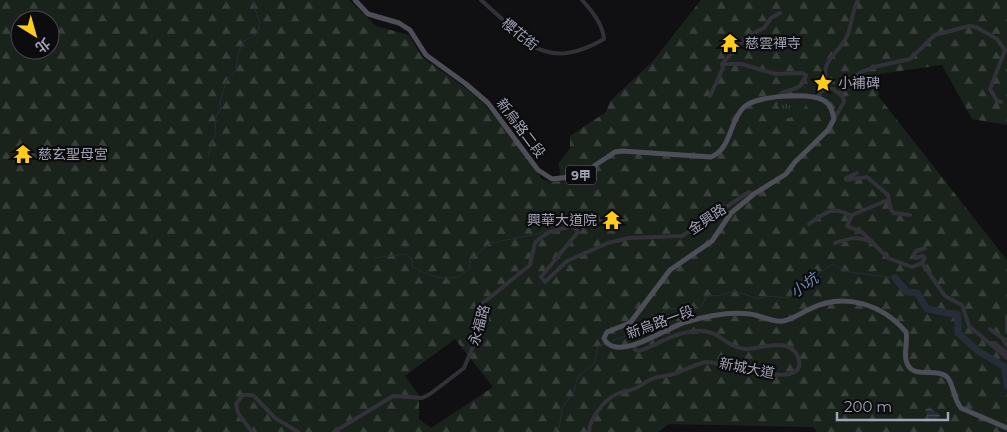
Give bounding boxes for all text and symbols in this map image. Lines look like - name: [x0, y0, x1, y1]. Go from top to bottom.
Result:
- north arrow: [10, 10, 60, 60]
- street label: 櫻花街: [498, 14, 542, 54]
- temple icon: 慈雲禪寺: [719, 32, 741, 54]
- text: 北: [32, 34, 54, 57]
- place label: 慈雲禪寺: [745, 34, 801, 52]
- place icon: 小補碑: [812, 72, 834, 94]
- place label: 小補碑: [838, 74, 880, 92]
- street label: 新烏路二段: [493, 95, 549, 161]
- temple icon: 慈玄聖母宮: [12, 143, 34, 165]
- place label: 慈玄聖母宮: [38, 145, 108, 163]
- road number: 9甲: [566, 166, 596, 184]
- street label: 金興路: [685, 200, 729, 238]
- temple icon: 興華大道院: [601, 209, 623, 231]
- place label: 興華大道院: [527, 211, 597, 229]
- water label: 小坑: [786, 267, 823, 302]
- street label: 永福路: [465, 302, 493, 348]
- street label: 新烏路一段: [624, 302, 696, 342]
- street label: 新城大道: [718, 354, 776, 382]
- scale bar: [837, 390, 948, 422]
- text: 200 m: [844, 397, 892, 416]

